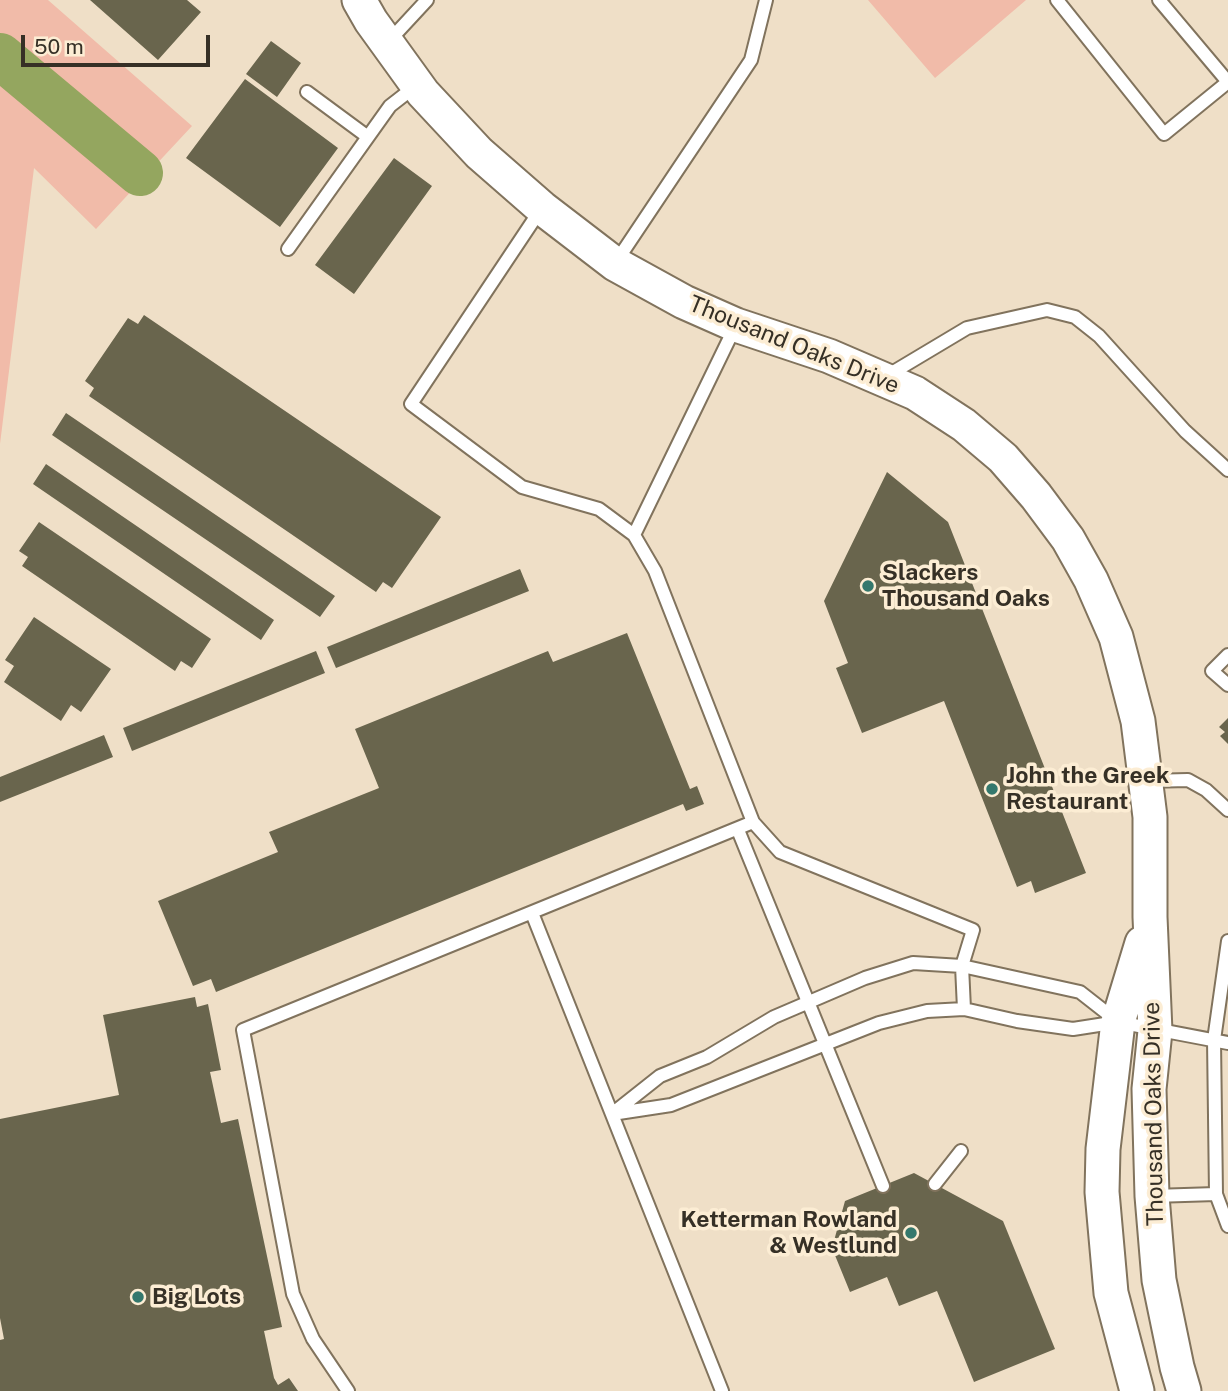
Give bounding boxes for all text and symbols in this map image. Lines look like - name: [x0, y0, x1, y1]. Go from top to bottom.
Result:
- scale bar: [24, 21, 214, 65]
- text: 50 m: [34, 34, 84, 59]
- street label: Thousand Oaks Drive: [685, 290, 903, 400]
- place label: Slackers Thousand Oaks: [882, 559, 1050, 613]
- marker: Slackers Thousand Oaks: [860, 578, 876, 594]
- place label: John the Greek Restaurant: [1006, 762, 1169, 816]
- marker: John the Greek Restaurant: [984, 781, 1000, 797]
- street label: Thousand Oaks Drive: [1138, 1002, 1170, 1226]
- place label: Ketterman Rowland & Westlund: [681, 1206, 897, 1260]
- marker: Ketterman Rowland & Westlund: [903, 1225, 919, 1241]
- place label: Big Lots: [152, 1283, 241, 1311]
- marker: Big Lots: [130, 1289, 146, 1305]

